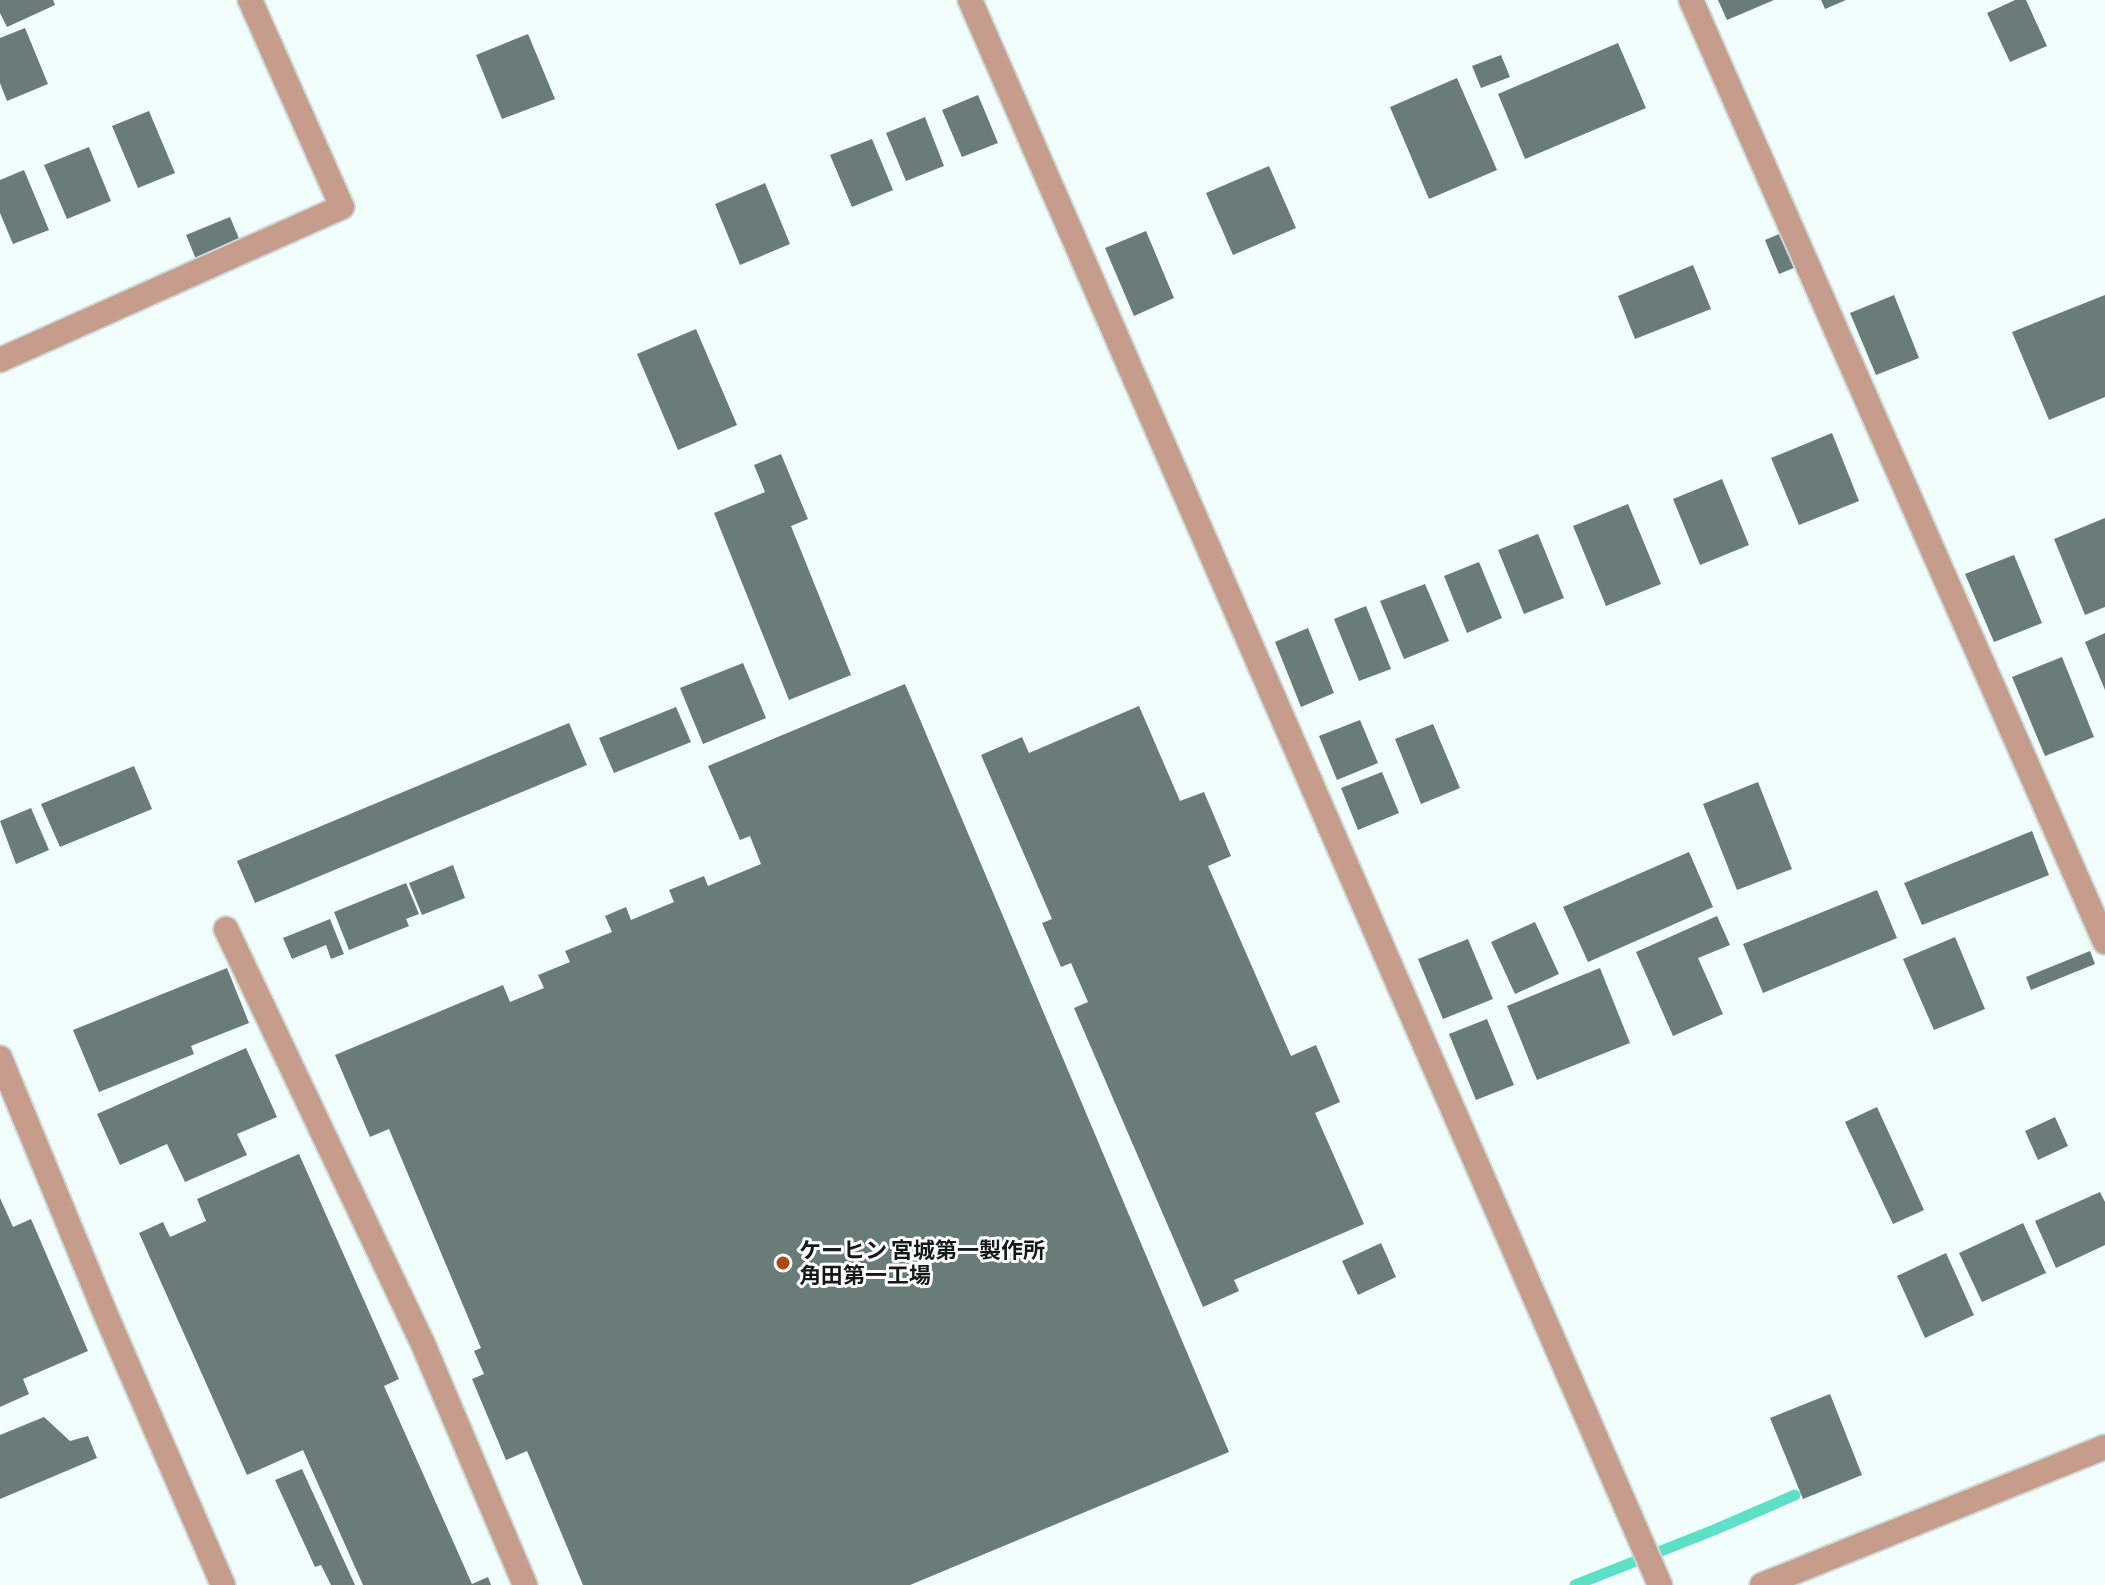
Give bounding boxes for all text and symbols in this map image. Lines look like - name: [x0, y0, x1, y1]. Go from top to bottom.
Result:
- place label: ケーヒン 宮城第一製作所 角田第一工場: [799, 1237, 1045, 1289]
- marker: ケーヒン 宮城第一製作所 角田第一工場: [774, 1254, 792, 1272]

